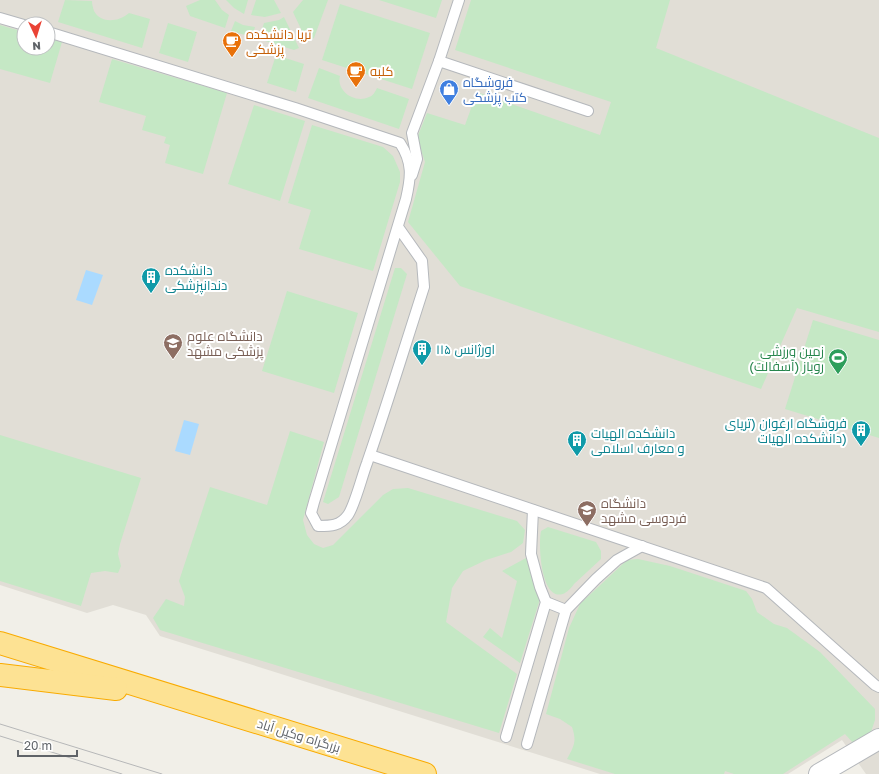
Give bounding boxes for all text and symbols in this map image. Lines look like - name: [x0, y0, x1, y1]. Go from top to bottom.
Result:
- north arrow: [16, 16, 56, 56]
- place label: تریا دانشکده پزشکی: [246, 26, 312, 59]
- cafe icon: تریا دانشکده پزشکی: [221, 30, 243, 58]
- text: N: [32, 40, 41, 53]
- cafe icon: کلبه: [345, 60, 367, 88]
- place label: کلبه: [370, 63, 393, 79]
- place label: فروشگاه کتب پزشکی: [463, 74, 527, 107]
- shop icon: فروشگاه کتب پزشکی: [438, 78, 460, 106]
- place label: دانشکده دندانپزشکی: [165, 262, 227, 295]
- building icon: دانشکده دندانپزشکی: [140, 266, 162, 294]
- place label: دانشگاه علوم پزشکی مشهد: [187, 328, 264, 361]
- school or university icon: دانشگاه علوم پزشکی مشهد: [162, 332, 184, 360]
- building icon: اورژانس ۱۱۵: [411, 338, 433, 366]
- place label: اورژانس ۱۱۵: [436, 341, 495, 357]
- place label: زمین ورزشی روباز (آسفالت): [749, 343, 824, 374]
- sports icon: زمین ورزشی روباز (آسفالت): [827, 347, 849, 375]
- place label: فروشگاه ارغوان (تریای دانشکده الهیات): [725, 415, 847, 446]
- building icon: فروشگاه ارغوان (تریای دانشکده الهیات): [850, 419, 872, 447]
- place label: دانشکده الهیات و معارف اسلامی: [591, 425, 685, 456]
- building icon: دانشکده الهیات و معارف اسلامی: [566, 429, 588, 457]
- place label: دانشگاه فردوسی مشهد: [601, 495, 687, 526]
- school or university icon: دانشگاه فردوسی مشهد: [576, 499, 598, 527]
- street label: بزرگراه وکیل آباد: [255, 715, 343, 755]
- scale bar: [18, 732, 77, 758]
- text: 20 m: [24, 738, 52, 753]

